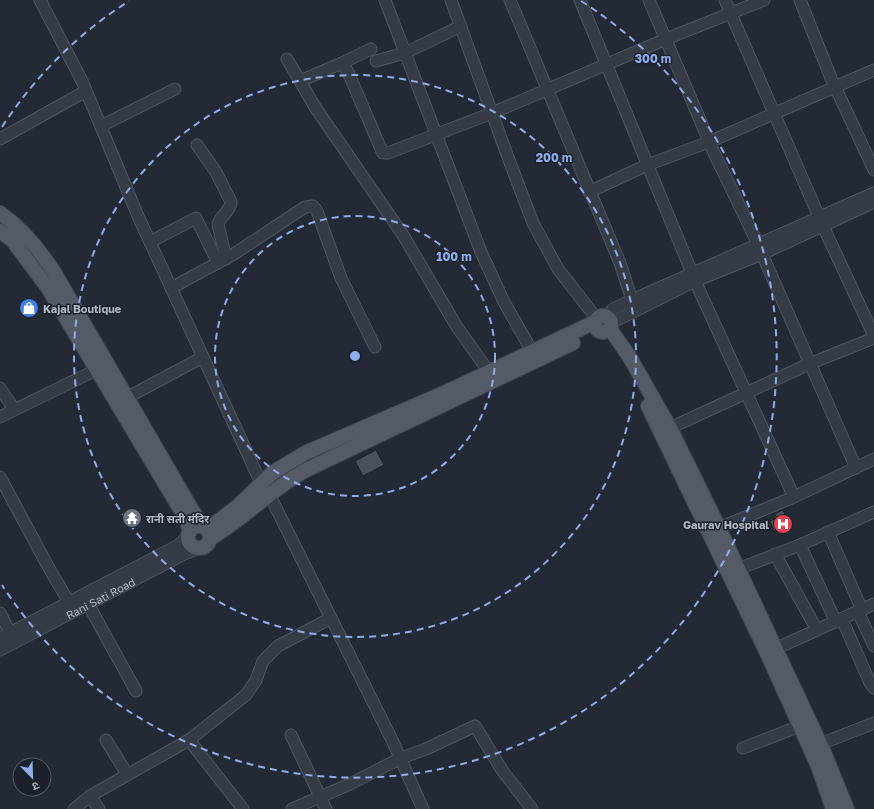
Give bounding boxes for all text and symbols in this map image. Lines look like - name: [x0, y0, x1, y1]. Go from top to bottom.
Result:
- text: 300 m: [635, 51, 671, 66]
- text: 200 m: [536, 150, 572, 165]
- text: 100 m: [436, 249, 472, 264]
- shop icon: Kajal Boutique: [18, 297, 40, 319]
- place label: Kajal Boutique: [43, 302, 122, 315]
- centre of rings: [348, 349, 362, 363]
- temple icon: रानी सती मंदिर: [121, 507, 143, 529]
- place label: रानी सती मंदिर: [146, 512, 210, 525]
- hospital icon: Gaurav Hospital: [772, 513, 794, 535]
- place label: Gaurav Hospital: [683, 518, 769, 531]
- street label: Rani Sati Road: [63, 574, 137, 621]
- north arrow: [12, 757, 52, 797]
- text: उ: [30, 779, 42, 794]

